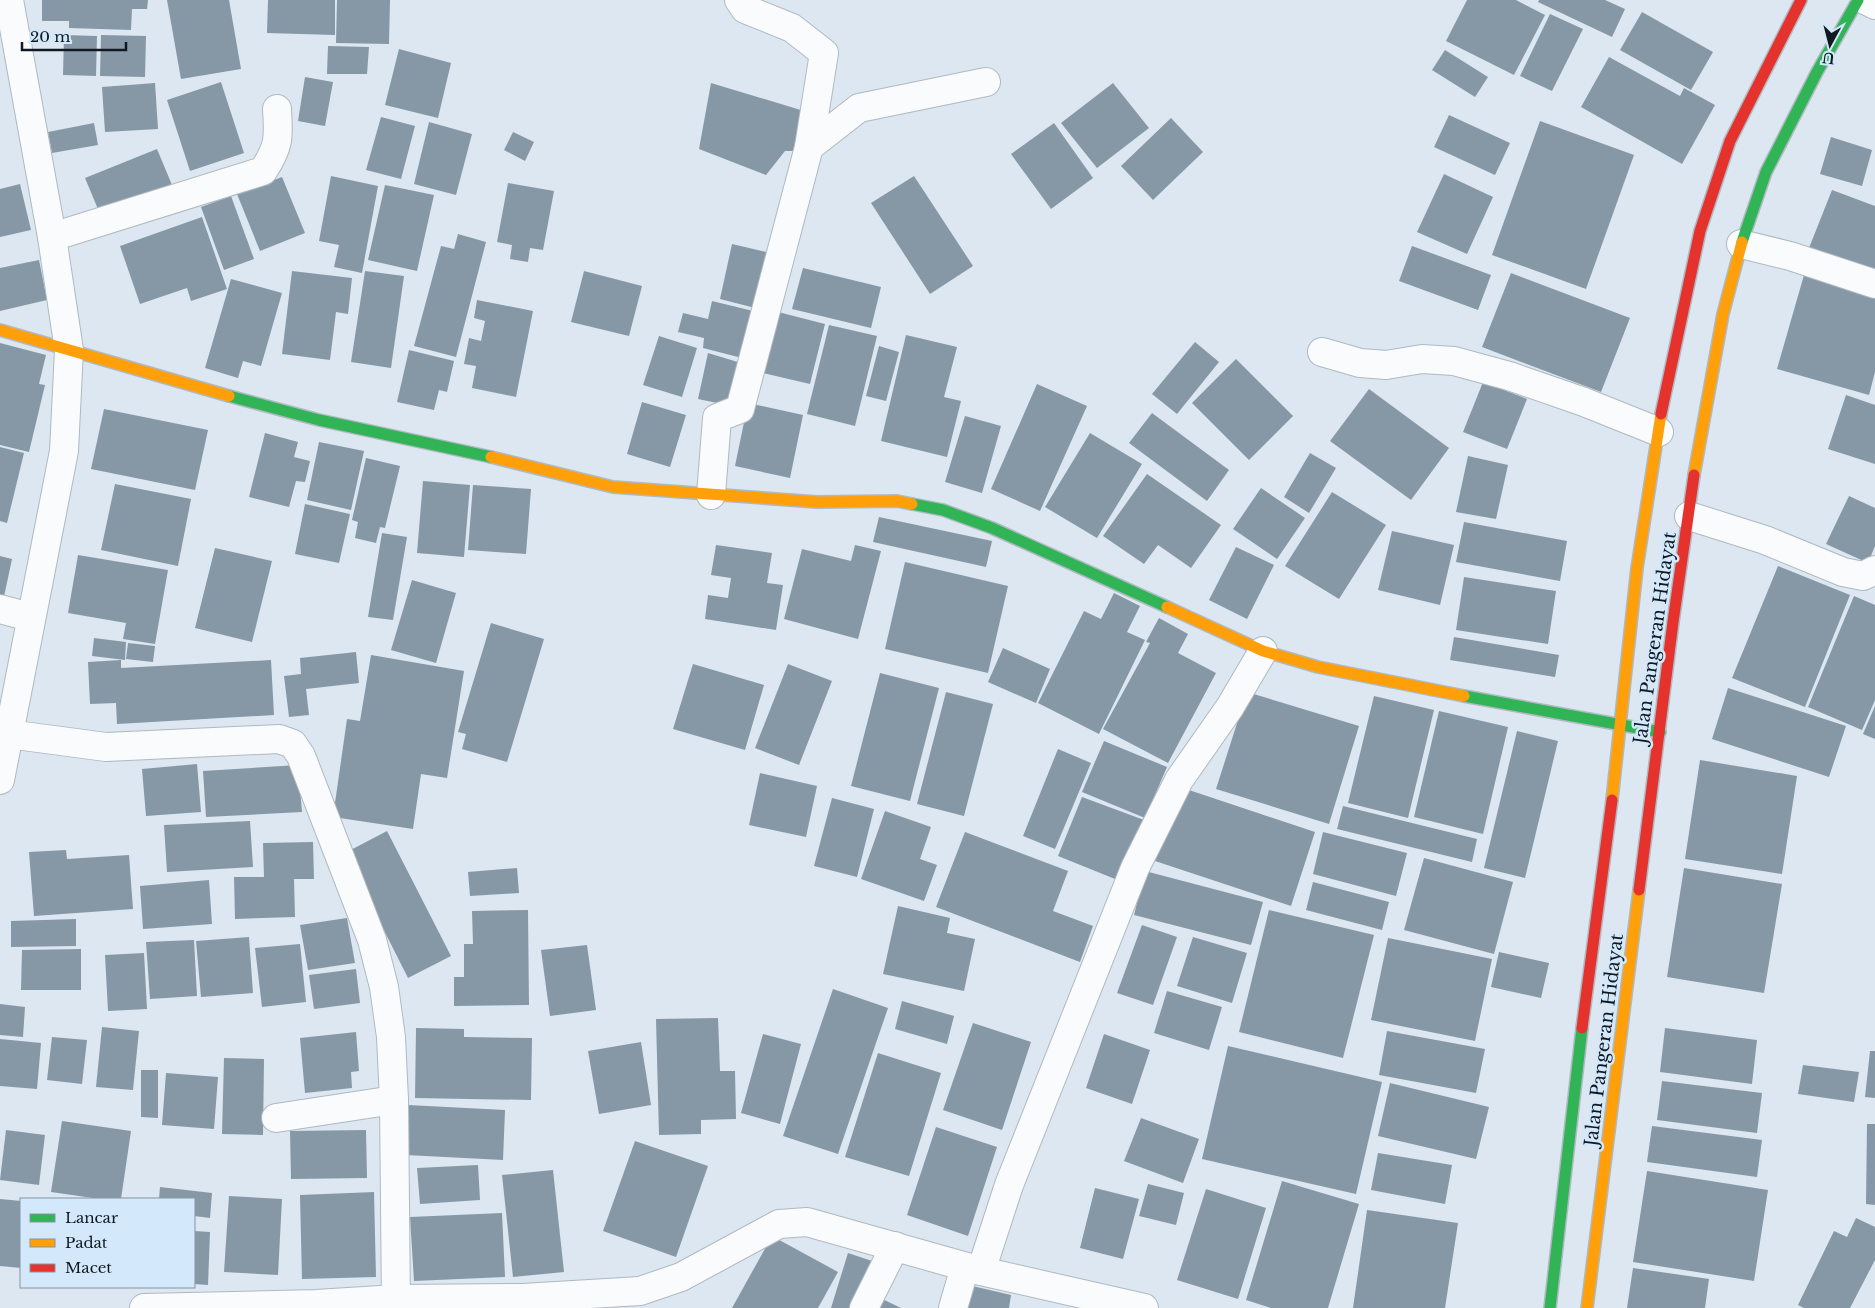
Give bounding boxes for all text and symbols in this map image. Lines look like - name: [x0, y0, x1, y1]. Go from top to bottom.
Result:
- scale bar: [22, 20, 126, 52]
- north arrow: [1805, 20, 1855, 70]
- text: 20 m: [30, 27, 70, 46]
- text: U: [1821, 48, 1836, 68]
- street label: Jalan Pangeran Hidayat: [1629, 530, 1681, 748]
- street label: Jalan Pangeran Hidayat: [1580, 932, 1628, 1150]
- legend: [20, 1198, 195, 1288]
- text: Lancar: [65, 1208, 119, 1227]
- text: Padat: [65, 1233, 108, 1252]
- text: Macet: [65, 1258, 112, 1277]

